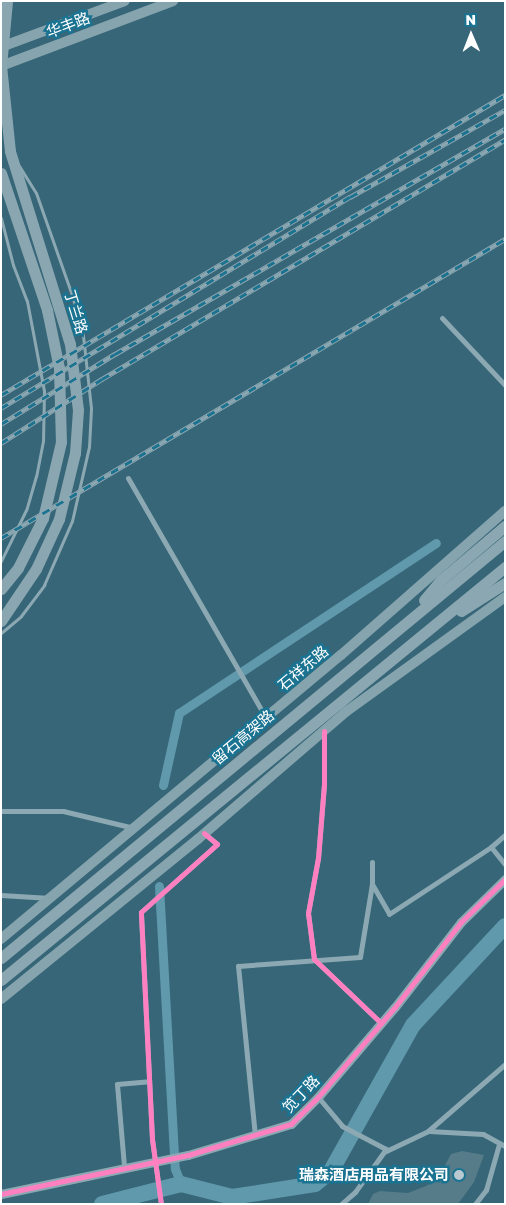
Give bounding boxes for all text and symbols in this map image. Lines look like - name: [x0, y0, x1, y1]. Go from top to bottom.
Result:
- street label: 华丰路: [44, 9, 92, 41]
- north arrow: [446, 10, 496, 60]
- text: N: [465, 11, 476, 28]
- street label: 丁兰路: [61, 288, 91, 336]
- street label: 石祥东路: [274, 642, 332, 694]
- street label: 留石高架路: [208, 706, 278, 768]
- street label: 笕丁路: [279, 1072, 323, 1116]
- place label: 瑞森酒店用品有限公司: [299, 1166, 449, 1184]
- marker: 瑞森酒店用品有限公司: [453, 1169, 465, 1181]

